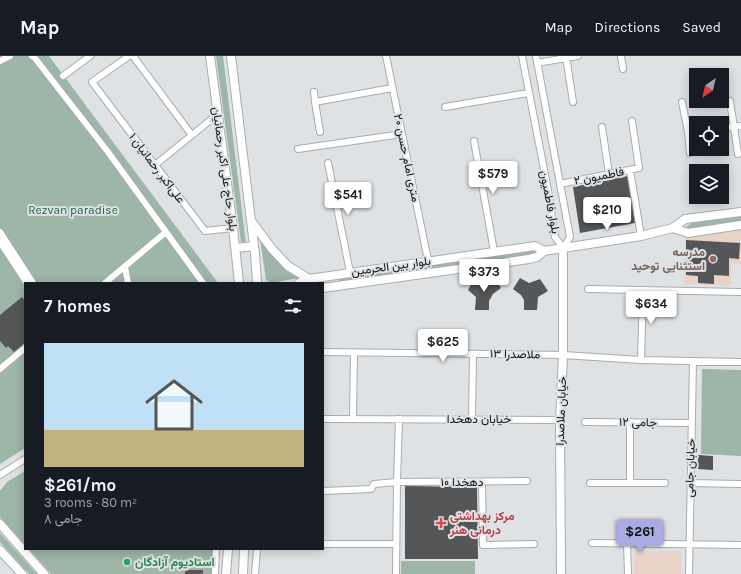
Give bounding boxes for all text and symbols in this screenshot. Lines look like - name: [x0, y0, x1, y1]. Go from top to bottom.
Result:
- text: Map: [20, 17, 59, 39]
- text: Map: [545, 19, 573, 36]
- text: Directions: [595, 19, 660, 36]
- text: Saved: [682, 19, 721, 36]
- north arrow: [689, 68, 729, 108]
- map controls: [689, 68, 729, 204]
- street label: بلوار حاج علی اکبر رحمانیان: [207, 106, 241, 232]
- street label: ۲۰ متری امام حسن: [390, 113, 423, 204]
- button: locate: [689, 116, 729, 156]
- street label: علی‌اکبر رحمانیان ۱: [125, 130, 188, 206]
- pin: $579: [469, 161, 517, 195]
- street label: فاطمیون ۲: [573, 164, 626, 189]
- button: layers: [689, 164, 729, 204]
- text: $579: [478, 166, 508, 181]
- street label: بلوار فاطمیون: [536, 169, 563, 235]
- pin: $541: [324, 182, 372, 216]
- text: $541: [334, 187, 362, 202]
- pin: $210: [583, 197, 631, 231]
- text: $210: [592, 202, 622, 217]
- park label: Rezvan paradise: [28, 203, 118, 217]
- place label: مدرسه استثنایی توحید: [631, 245, 705, 274]
- street label: بلوار بین الحرمین: [350, 253, 432, 280]
- marker: مدرسه استثنایی توحید: [708, 254, 718, 264]
- pin: $373: [460, 259, 508, 293]
- text: $373: [468, 264, 500, 279]
- pin: $634: [627, 291, 675, 325]
- icon: filters: [282, 295, 304, 317]
- text: 7 homes: [44, 296, 111, 316]
- text: $634: [635, 296, 667, 311]
- pin: $625: [419, 329, 467, 363]
- text: $625: [427, 334, 459, 349]
- street label: ملاصدرا ۱۳: [490, 347, 540, 362]
- icon: home: [138, 369, 210, 441]
- street label: خیابان ملاصدرا: [553, 376, 570, 446]
- street label: خیابان دهخدا: [447, 412, 511, 426]
- street label: جامی ۱۲: [619, 415, 657, 430]
- street label: خیابان جامی: [682, 438, 699, 498]
- text: $261/mo: [44, 475, 116, 495]
- street label: دهخدا ۱۰: [441, 475, 484, 489]
- text: 3 rooms · 80 m²: [44, 495, 137, 510]
- place label: مرکز بهداشتی درمانی هنر: [449, 509, 515, 538]
- text: جامی ۸: [44, 511, 82, 526]
- marker: مرکز بهداشتی درمانی هنر: [435, 517, 447, 529]
- pin: $261: [616, 519, 664, 553]
- text: $261: [625, 524, 655, 539]
- place label: استادیوم آزادگان: [135, 555, 215, 570]
- marker: استادیوم آزادگان: [122, 557, 132, 567]

